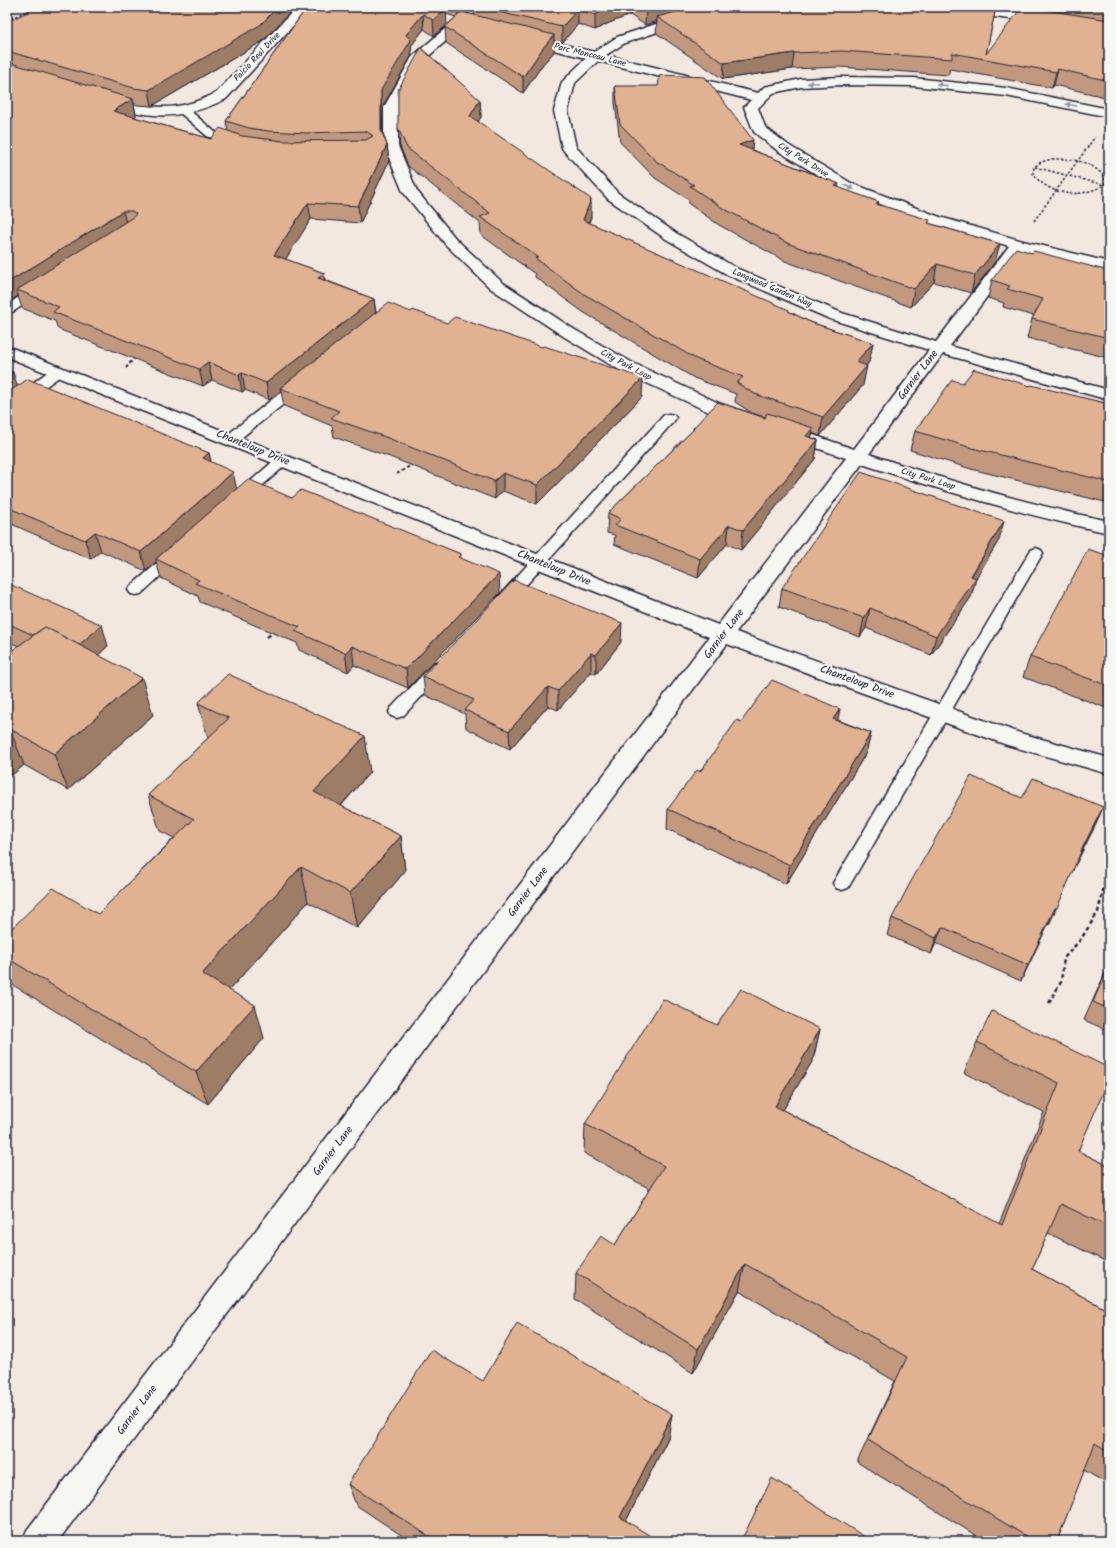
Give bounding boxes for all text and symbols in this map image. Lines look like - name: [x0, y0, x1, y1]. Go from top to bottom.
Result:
- street label: Palcio Real Drive: [230, 29, 284, 85]
- street label: Parc Monceau Lane: [552, 39, 628, 71]
- one-way arrow: [807, 79, 819, 86]
- one-way arrow: [936, 82, 948, 88]
- one-way arrow: [1065, 101, 1077, 107]
- street label: City Park Drive: [775, 138, 831, 182]
- one-way arrow: [843, 184, 855, 190]
- street label: Longwood Garden Way: [730, 264, 815, 312]
- street label: City Park Loop: [598, 345, 655, 385]
- street label: Garnier Lane: [893, 346, 943, 404]
- street label: Chanteloup Drive: [213, 425, 293, 471]
- street label: City Park Loop: [899, 464, 958, 495]
- street label: Chanteloup Drive: [514, 545, 594, 591]
- street label: Garnier Lane: [699, 605, 749, 663]
- street label: Chanteloup Drive: [817, 660, 897, 704]
- street label: Garnier Lane: [503, 863, 553, 921]
- street label: Garnier Lane: [308, 1122, 358, 1180]
- street label: Garnier Lane: [112, 1381, 162, 1439]

